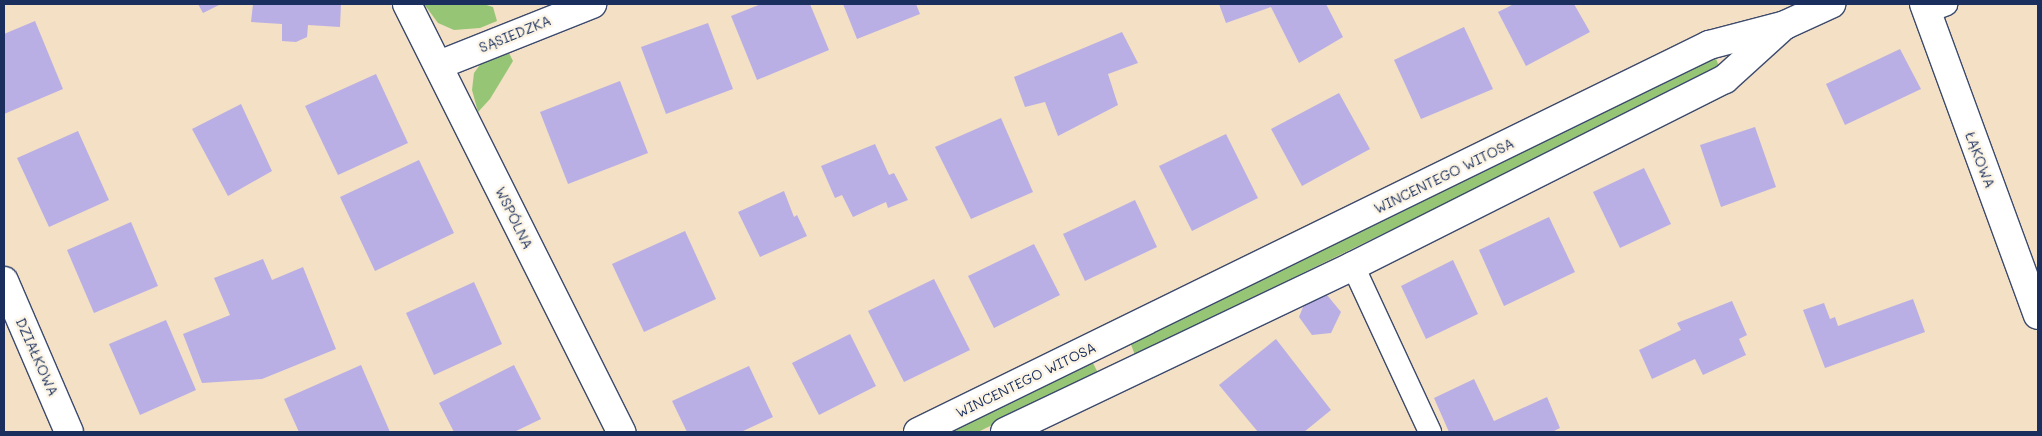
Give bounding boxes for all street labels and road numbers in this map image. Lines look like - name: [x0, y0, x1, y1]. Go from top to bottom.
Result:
- street label: SĄSIEDZKA: [476, 12, 554, 56]
- street label: ŁĄKOWA: [1962, 130, 1998, 190]
- street label: WINCENTEGO WITOSA: [1371, 135, 1517, 217]
- street label: WSPÓLNA: [492, 184, 536, 252]
- street label: DZIAŁKOWA: [12, 315, 62, 399]
- street label: WINCENTEGO WITOSA: [953, 339, 1099, 421]

